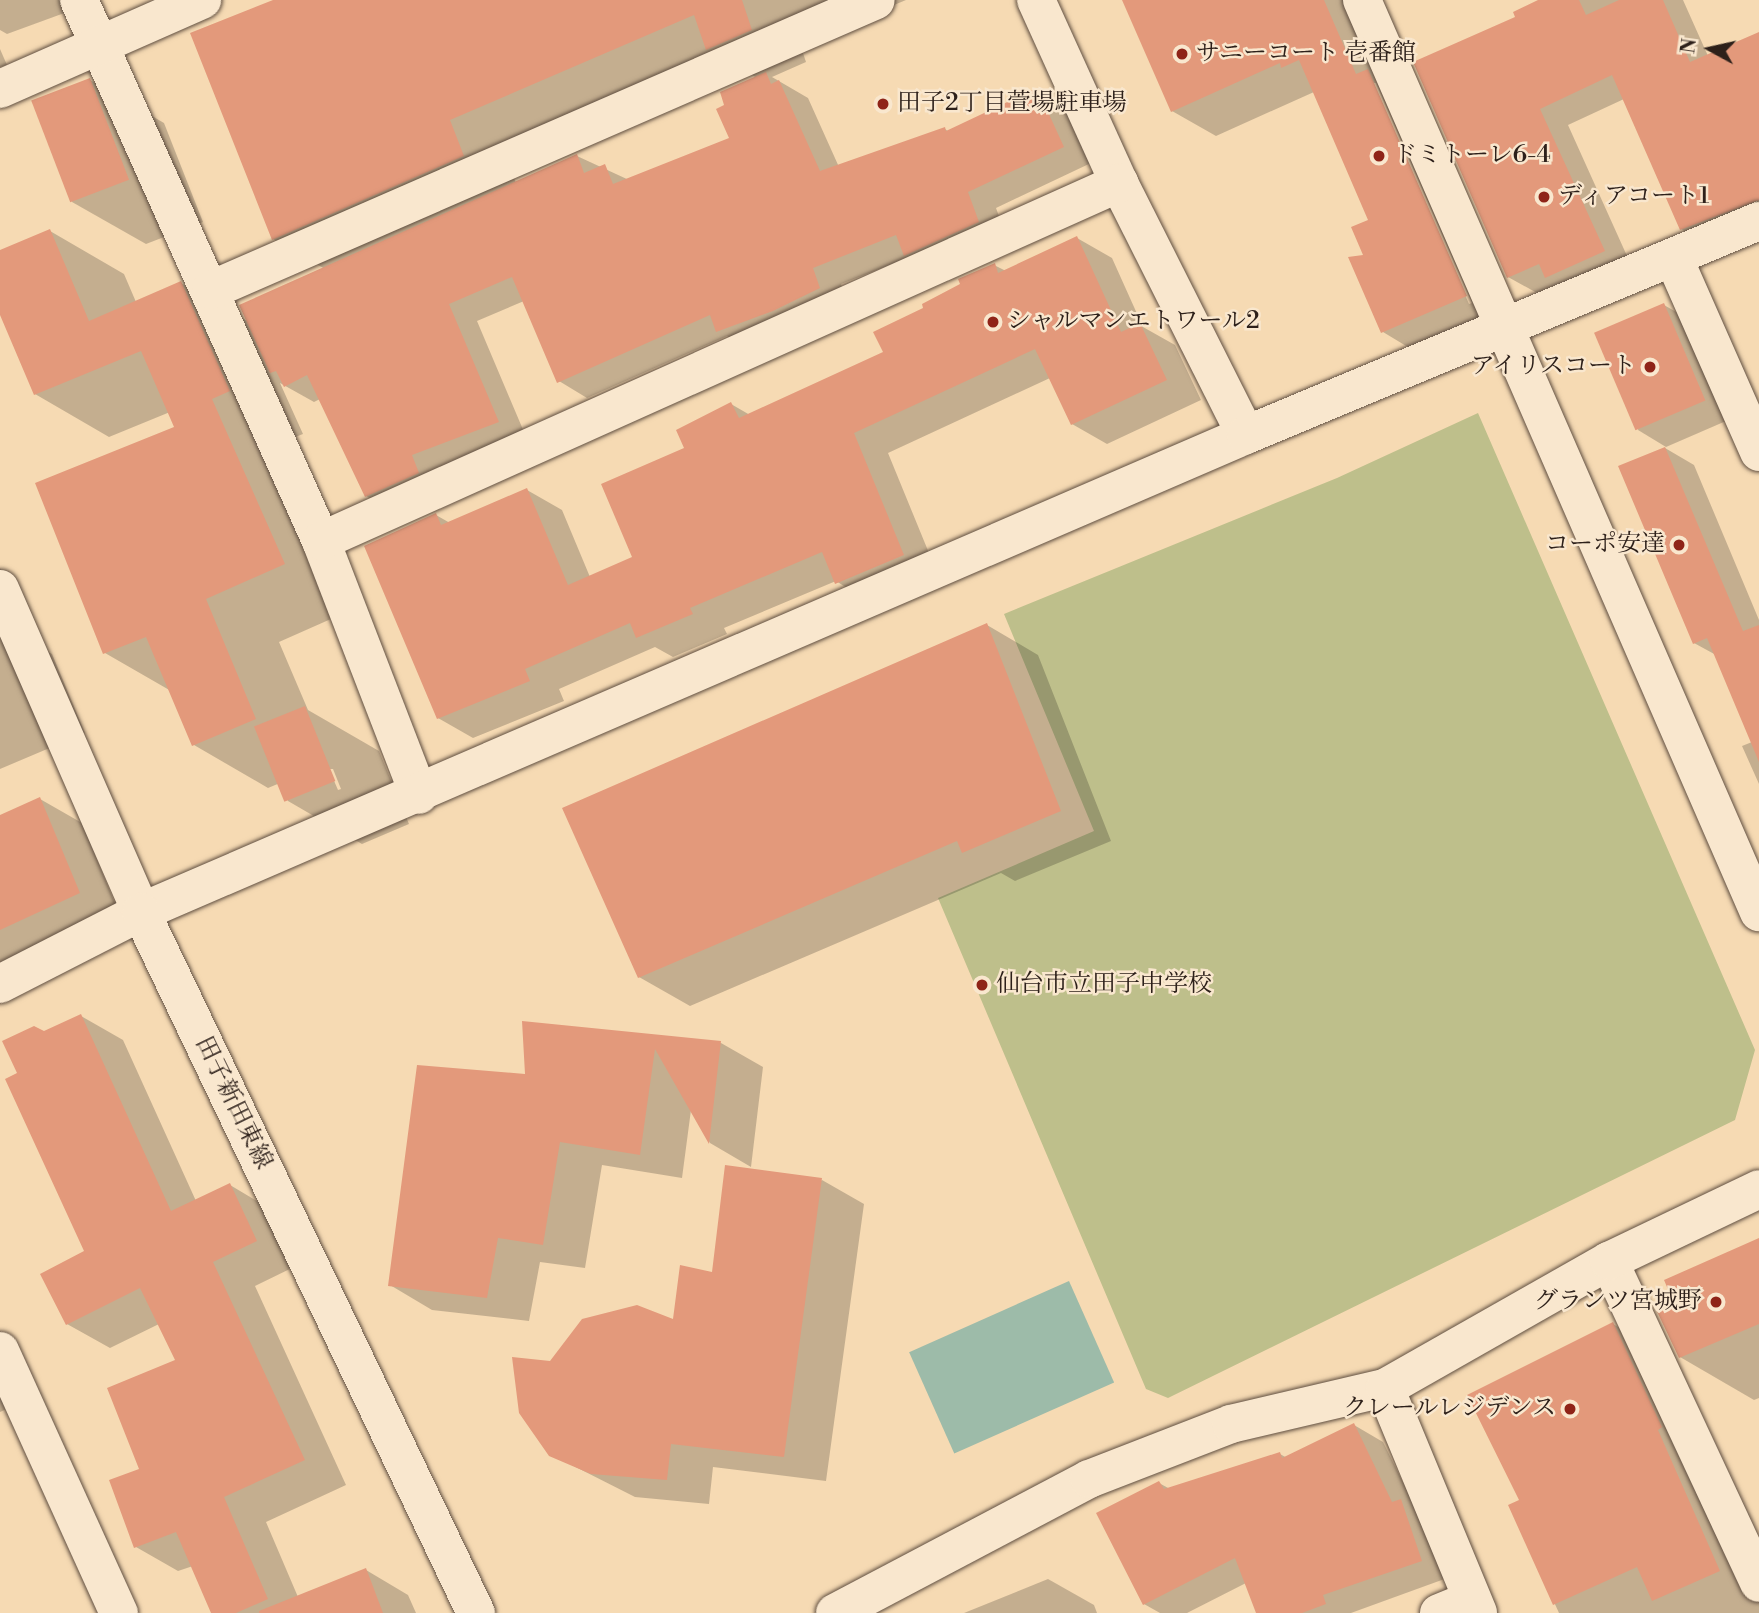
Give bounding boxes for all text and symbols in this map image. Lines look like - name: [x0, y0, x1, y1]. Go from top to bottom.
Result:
- north arrow: [1675, 14, 1745, 84]
- text: N: [1676, 37, 1702, 55]
- place label: サニーコート 壱番館: [1196, 40, 1417, 68]
- marker: サニーコート 壱番館: [1174, 46, 1190, 62]
- place label: 田子2丁目萱場駐車場: [897, 90, 1127, 118]
- marker: 田子2丁目萱場駐車場: [875, 96, 891, 112]
- place label: ドミトーレ6-4: [1393, 142, 1551, 170]
- marker: ドミトーレ6-4: [1371, 148, 1387, 164]
- place label: ディアコート1: [1558, 183, 1712, 211]
- marker: ディアコート1: [1536, 189, 1552, 205]
- place label: シャルマンエトワール2: [1007, 308, 1261, 336]
- marker: シャルマンエトワール2: [985, 314, 1001, 330]
- place label: アイリスコート: [1468, 353, 1636, 381]
- marker: アイリスコート: [1642, 359, 1658, 375]
- place label: コーポ安達: [1545, 531, 1665, 559]
- marker: コーポ安達: [1671, 537, 1687, 553]
- place label: 仙台市立田子中学校: [996, 971, 1212, 999]
- marker: 仙台市立田子中学校: [974, 977, 990, 993]
- street label: 田子新田東線: [188, 1032, 278, 1174]
- place label: グランツ宮城野: [1534, 1288, 1702, 1316]
- marker: グランツ宮城野: [1708, 1294, 1724, 1310]
- place label: クレールレジデンス: [1340, 1395, 1556, 1423]
- marker: クレールレジデンス: [1562, 1401, 1578, 1417]

